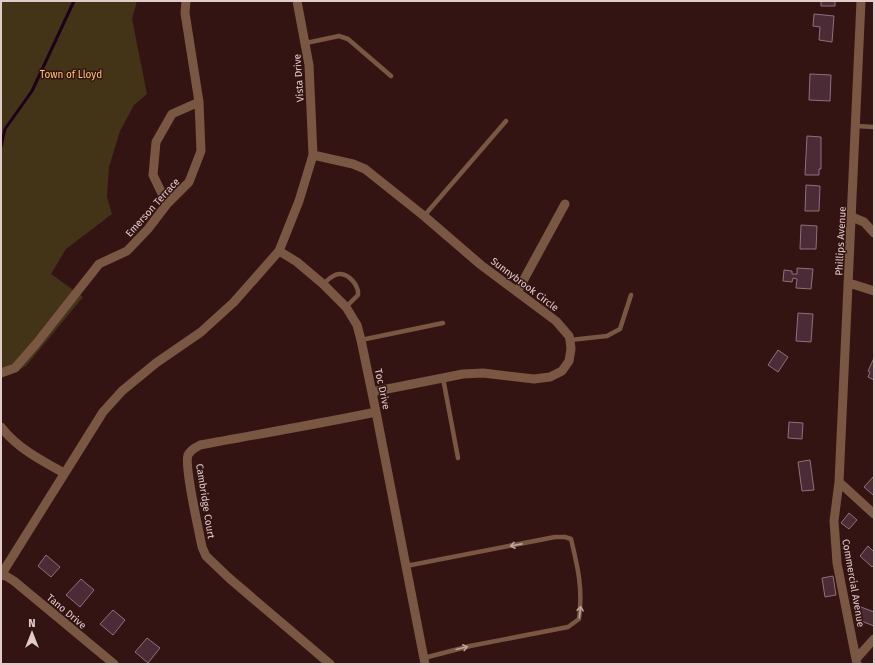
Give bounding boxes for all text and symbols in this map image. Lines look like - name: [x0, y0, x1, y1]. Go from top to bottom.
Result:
- street label: Vista Drive: [291, 54, 307, 102]
- park label: Town of Lloyd: [40, 69, 102, 81]
- street label: Emerson Terrace: [123, 176, 182, 240]
- street label: Phillips Avenue: [833, 206, 849, 276]
- street label: Sunnybrook Circle: [488, 255, 561, 314]
- street label: Toc Drive: [372, 368, 392, 411]
- street label: Cambridge Court: [193, 463, 217, 540]
- street label: Commercial Avenue: [839, 538, 867, 628]
- one-way arrow: [510, 541, 523, 549]
- street label: Tano Drive: [44, 592, 89, 632]
- one-way arrow: [577, 606, 584, 619]
- north arrow: [12, 613, 52, 653]
- text: N: [28, 617, 36, 630]
- one-way arrow: [455, 644, 468, 652]

